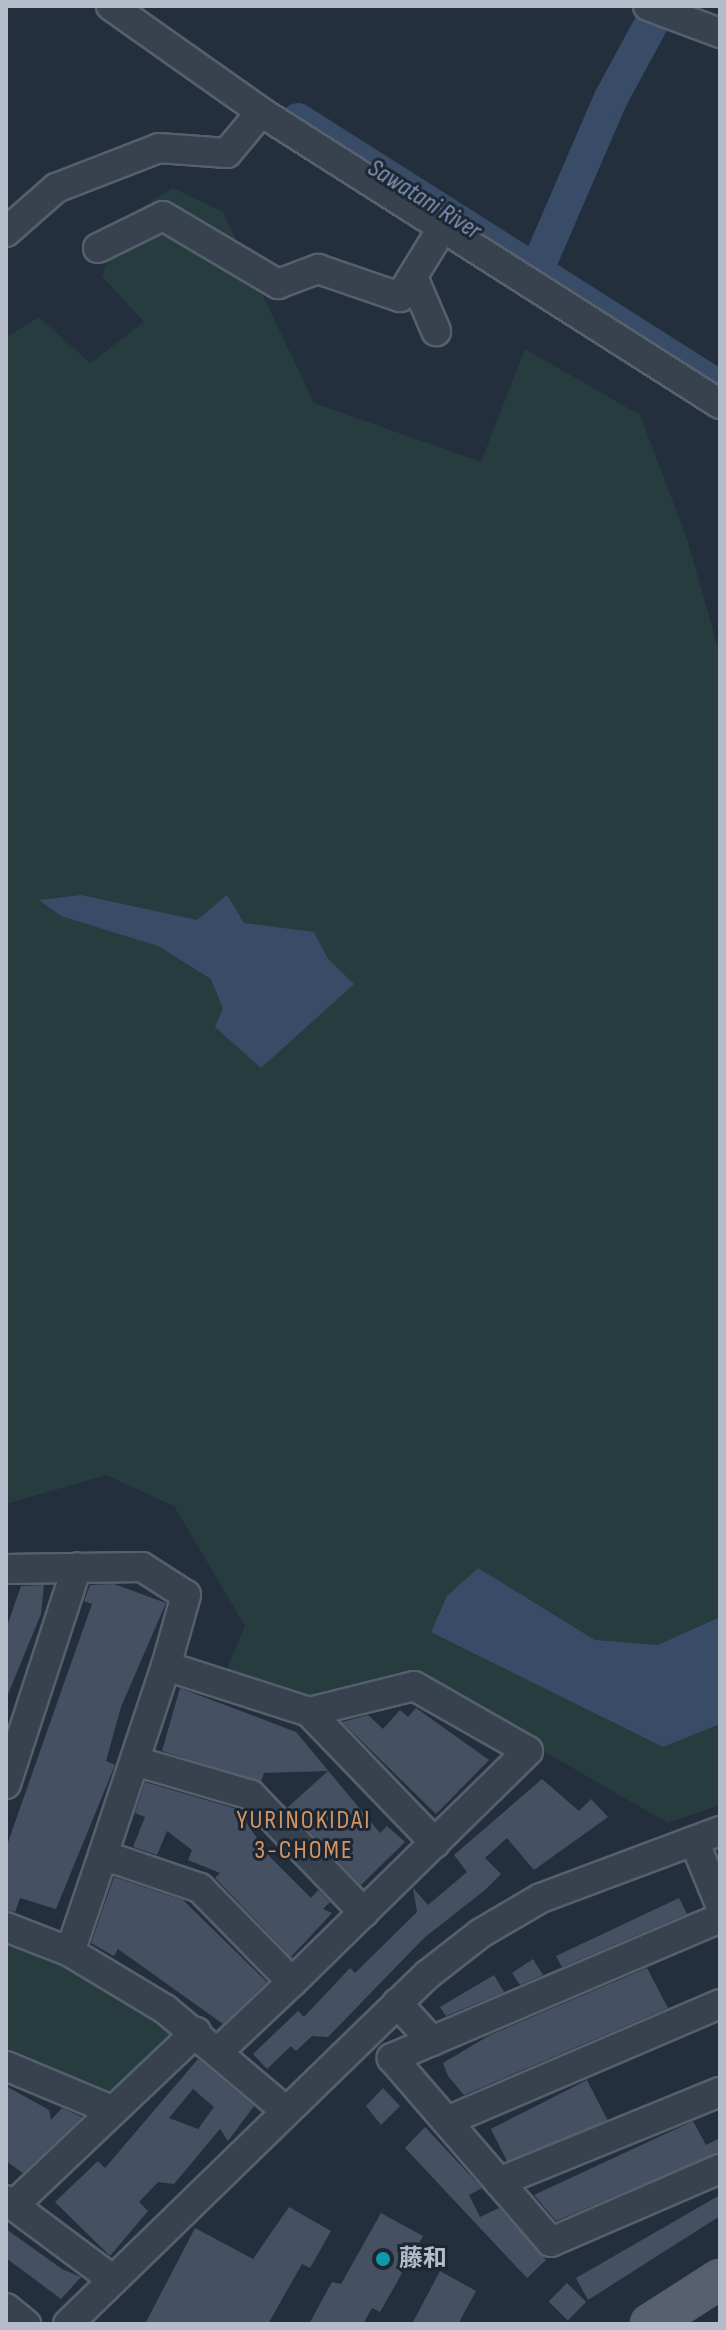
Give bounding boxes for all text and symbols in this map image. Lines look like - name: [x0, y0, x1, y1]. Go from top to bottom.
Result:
- water label: Sawatani River: [362, 153, 486, 247]
- district label: YURINOKIDAI 3-CHOME: [237, 1805, 371, 1866]
- place label: 藤和: [399, 2245, 447, 2273]
- marker: 藤和: [374, 2250, 392, 2268]

